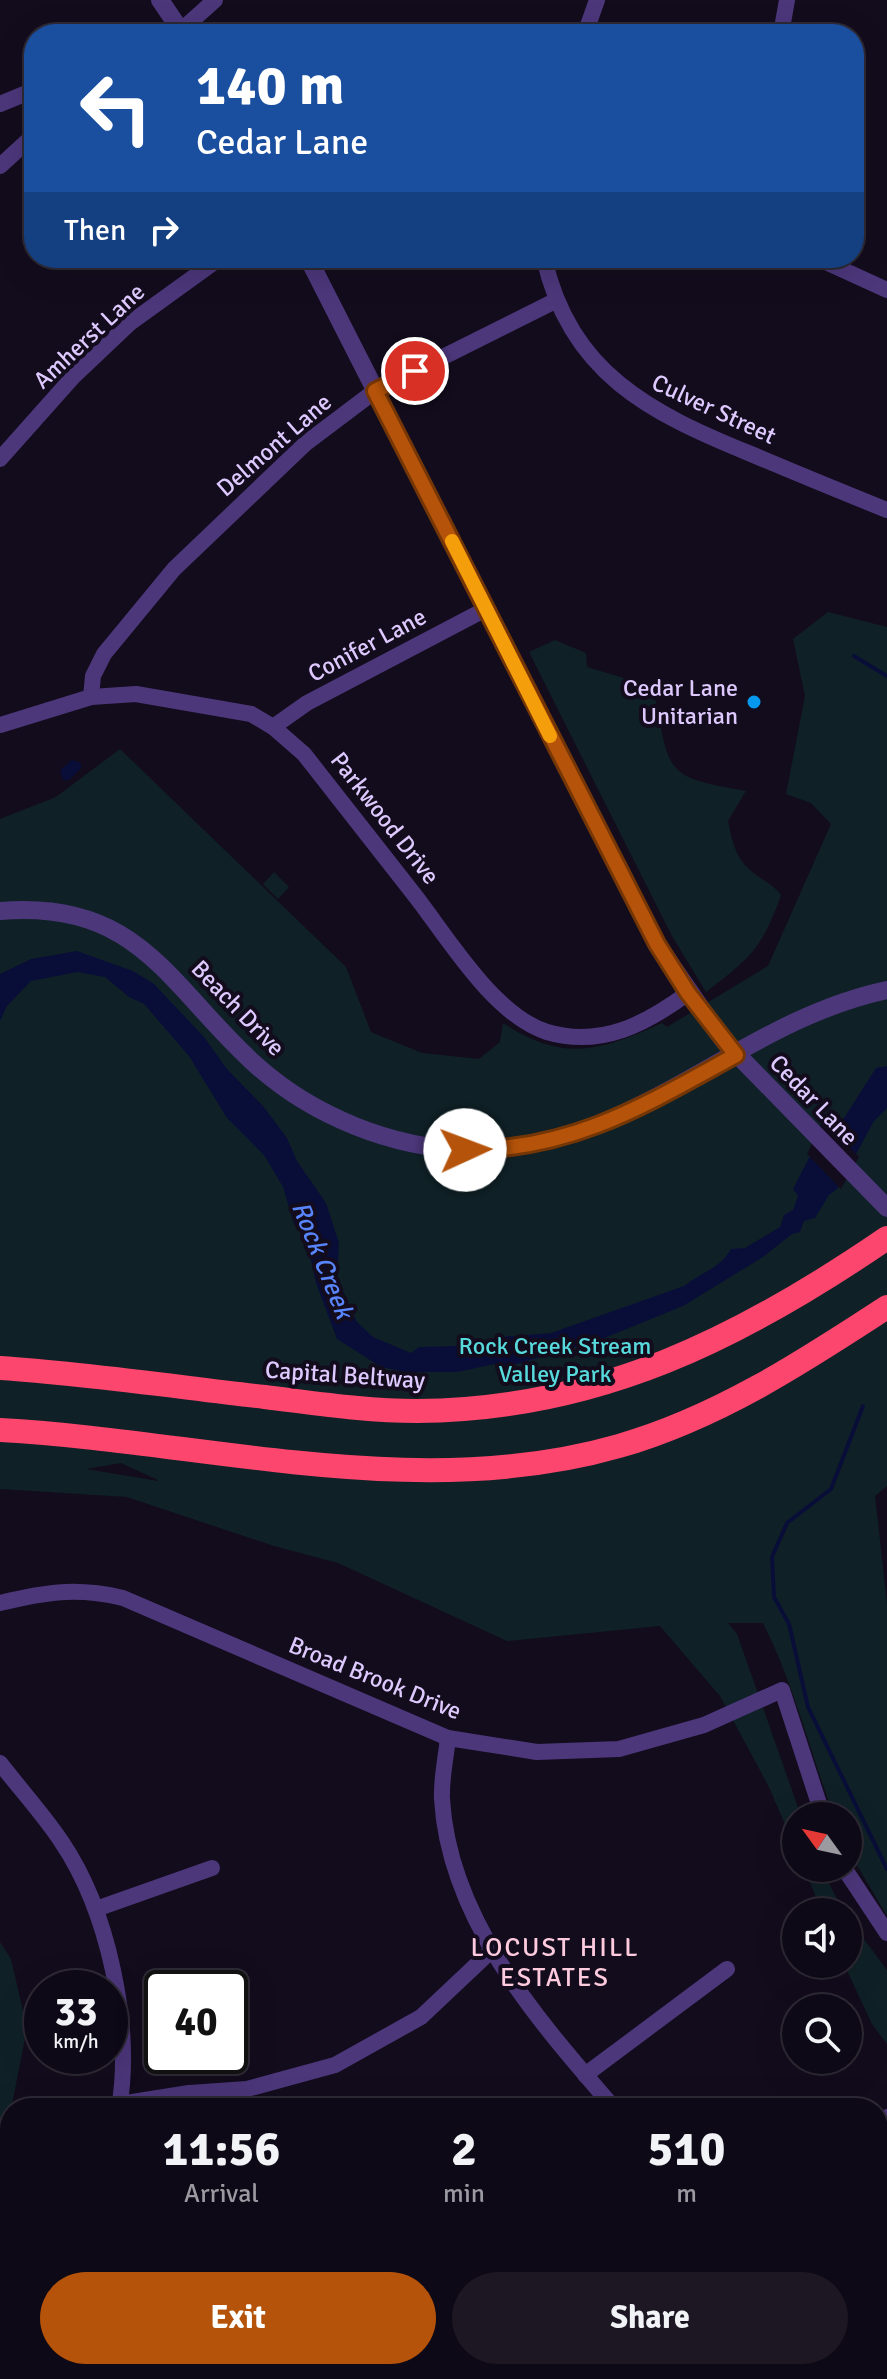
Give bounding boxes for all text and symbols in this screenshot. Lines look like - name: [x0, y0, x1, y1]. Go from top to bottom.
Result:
- text: 140 m: [196, 51, 344, 120]
- icon: left: [64, 56, 168, 160]
- text: Cedar Lane: [196, 120, 368, 165]
- icon: right: [142, 208, 186, 252]
- text: Then: [64, 212, 126, 249]
- street label: Amherst Lane: [27, 277, 151, 395]
- pin: [381, 337, 449, 405]
- icon: arrive: [393, 349, 437, 393]
- street label: Culver Street: [647, 367, 781, 451]
- street label: Delmont Lane: [210, 387, 338, 503]
- street label: Conifer Lane: [303, 601, 431, 689]
- place label: Cedar Lane Unitarian: [623, 673, 738, 731]
- marker: Cedar Lane Unitarian: [745, 693, 763, 711]
- street label: Parkwood Drive: [324, 746, 446, 890]
- street label: Beach Drive: [185, 954, 291, 1062]
- street label: Cedar Lane: [763, 1048, 865, 1152]
- position arrow: [423, 1108, 507, 1192]
- water label: Rock Creek: [284, 1197, 361, 1325]
- park label: Rock Creek Stream Valley Park: [459, 1331, 651, 1389]
- street label: Capital Beltway: [264, 1354, 426, 1396]
- street label: Broad Brook Drive: [284, 1630, 466, 1726]
- north arrow: [782, 1802, 862, 1882]
- map controls: [782, 1802, 862, 2074]
- button: sound: [782, 1898, 862, 1978]
- district label: LOCUST HILL ESTATES: [470, 1932, 640, 1994]
- speed limit sign: 40: [144, 1970, 248, 2074]
- text: 33: [54, 1987, 98, 2037]
- button: search: [782, 1994, 862, 2074]
- text: km/h: [53, 2029, 99, 2054]
- text: 11:56: [163, 2120, 280, 2179]
- text: 2: [451, 2120, 477, 2179]
- text: 510: [648, 2120, 725, 2179]
- text: Arrival: [184, 2178, 259, 2210]
- text: min: [443, 2178, 485, 2210]
- text: m: [676, 2178, 697, 2210]
- button: Exit: [40, 2272, 436, 2364]
- button: Share: [452, 2272, 848, 2364]

